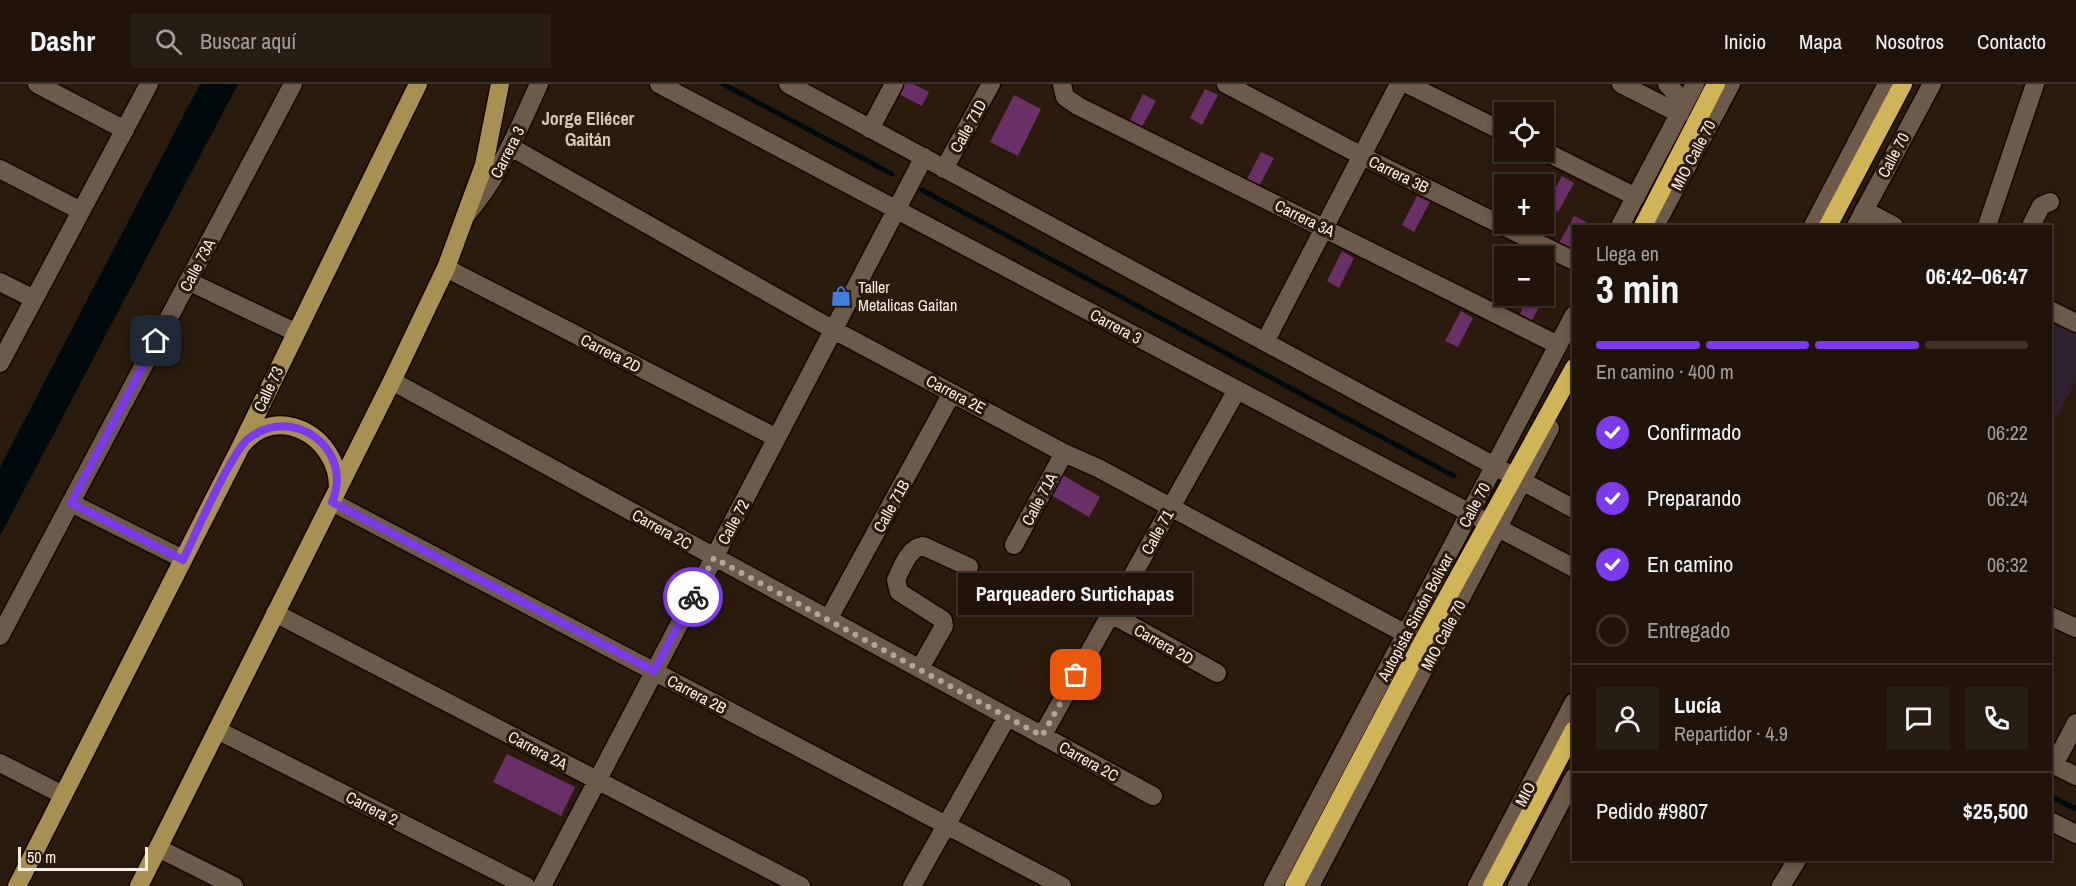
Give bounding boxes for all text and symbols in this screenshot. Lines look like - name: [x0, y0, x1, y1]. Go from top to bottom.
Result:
- search box: [131, 14, 551, 68]
- text: Dashr: [30, 22, 95, 60]
- icon: search: [152, 25, 185, 58]
- text: Buscar aquí: [200, 26, 296, 56]
- text: Inicio: [1724, 27, 1766, 56]
- text: Mapa: [1799, 27, 1842, 56]
- text: Nosotros: [1875, 27, 1944, 56]
- text: Contacto: [1977, 27, 2046, 56]
- street label: Calle 71D: [944, 95, 992, 157]
- map controls: [1494, 102, 1554, 306]
- button: locate: [1494, 102, 1554, 162]
- district label: Jorge Eliécer Gaitán: [542, 106, 635, 152]
- street label: MIO Calle 70: [1665, 116, 1721, 194]
- street label: Carrera 3: [485, 122, 529, 182]
- street label: Calle 70: [1872, 129, 1914, 181]
- street label: Carrera 3B: [1365, 150, 1433, 198]
- button: +: [1494, 174, 1554, 234]
- street label: Carrera 3A: [1271, 194, 1339, 242]
- street label: Calle 73A: [174, 235, 220, 295]
- text: Llega en: [1596, 240, 1659, 267]
- button: −: [1494, 246, 1554, 306]
- text: 06:42–06:47: [1926, 261, 2028, 291]
- text: 3 min: [1596, 263, 1680, 315]
- place label: Taller Metalicas Gaitan: [858, 276, 957, 316]
- shop icon: Taller Metalicas Gaitan: [829, 284, 853, 308]
- street label: Carrera 3: [1086, 303, 1146, 349]
- pin: [130, 315, 181, 366]
- icon: home: [139, 324, 172, 357]
- street label: Carrera 2D: [577, 328, 645, 378]
- text: En camino · 400 m: [1596, 358, 1734, 385]
- street label: Calle 73: [248, 363, 288, 415]
- street label: Carrera 2E: [923, 369, 989, 419]
- icon: check: [1596, 416, 1629, 449]
- text: Confirmado: [1647, 417, 1741, 447]
- text: 06:22: [1987, 419, 2028, 446]
- street label: Calle 71A: [1016, 469, 1062, 529]
- street label: Calle 71B: [868, 476, 915, 536]
- street label: Calle 70: [1453, 479, 1495, 531]
- icon: check: [1596, 482, 1629, 515]
- text: Preparando: [1647, 483, 1741, 513]
- text: 06:24: [1987, 485, 2028, 512]
- street label: Calle 72: [712, 496, 754, 548]
- street label: Carrera 2C: [628, 504, 696, 554]
- street label: Calle 71: [1136, 505, 1179, 558]
- icon: check: [1596, 548, 1629, 581]
- street label: Autopista Simón Bolívar: [1372, 549, 1458, 686]
- text: En camino: [1647, 549, 1733, 579]
- text: 06:32: [1987, 551, 2028, 578]
- courier: [663, 567, 723, 627]
- callout: Parqueadero Surtichapas: [959, 573, 1193, 615]
- text: Parqueadero Surtichapas: [976, 580, 1174, 607]
- icon: bike: [677, 581, 710, 614]
- street label: MIO Calle 70: [1415, 596, 1471, 674]
- text: Entregado: [1647, 615, 1730, 645]
- street label: Carrera 2D: [1130, 619, 1198, 669]
- pin: [1050, 649, 1101, 700]
- icon: bag: [1059, 658, 1092, 691]
- street label: Carrera 2B: [664, 669, 731, 719]
- button: person: [1596, 687, 1659, 750]
- button: chat: [1887, 687, 1950, 750]
- button: phone: [1965, 687, 2028, 750]
- text: Lucía: [1674, 690, 1721, 720]
- text: Repartidor · 4.9: [1674, 720, 1788, 747]
- street label: Carrera 2A: [505, 725, 572, 775]
- street label: Carrera 2C: [1055, 736, 1123, 786]
- street label: MIO: [1509, 778, 1541, 810]
- street label: Carrera 2: [342, 786, 402, 830]
- text: Pedido #9807: [1596, 796, 1708, 826]
- text: $25,500: [1963, 796, 2028, 826]
- scale bar: [18, 844, 148, 872]
- text: 50 m: [27, 846, 56, 868]

